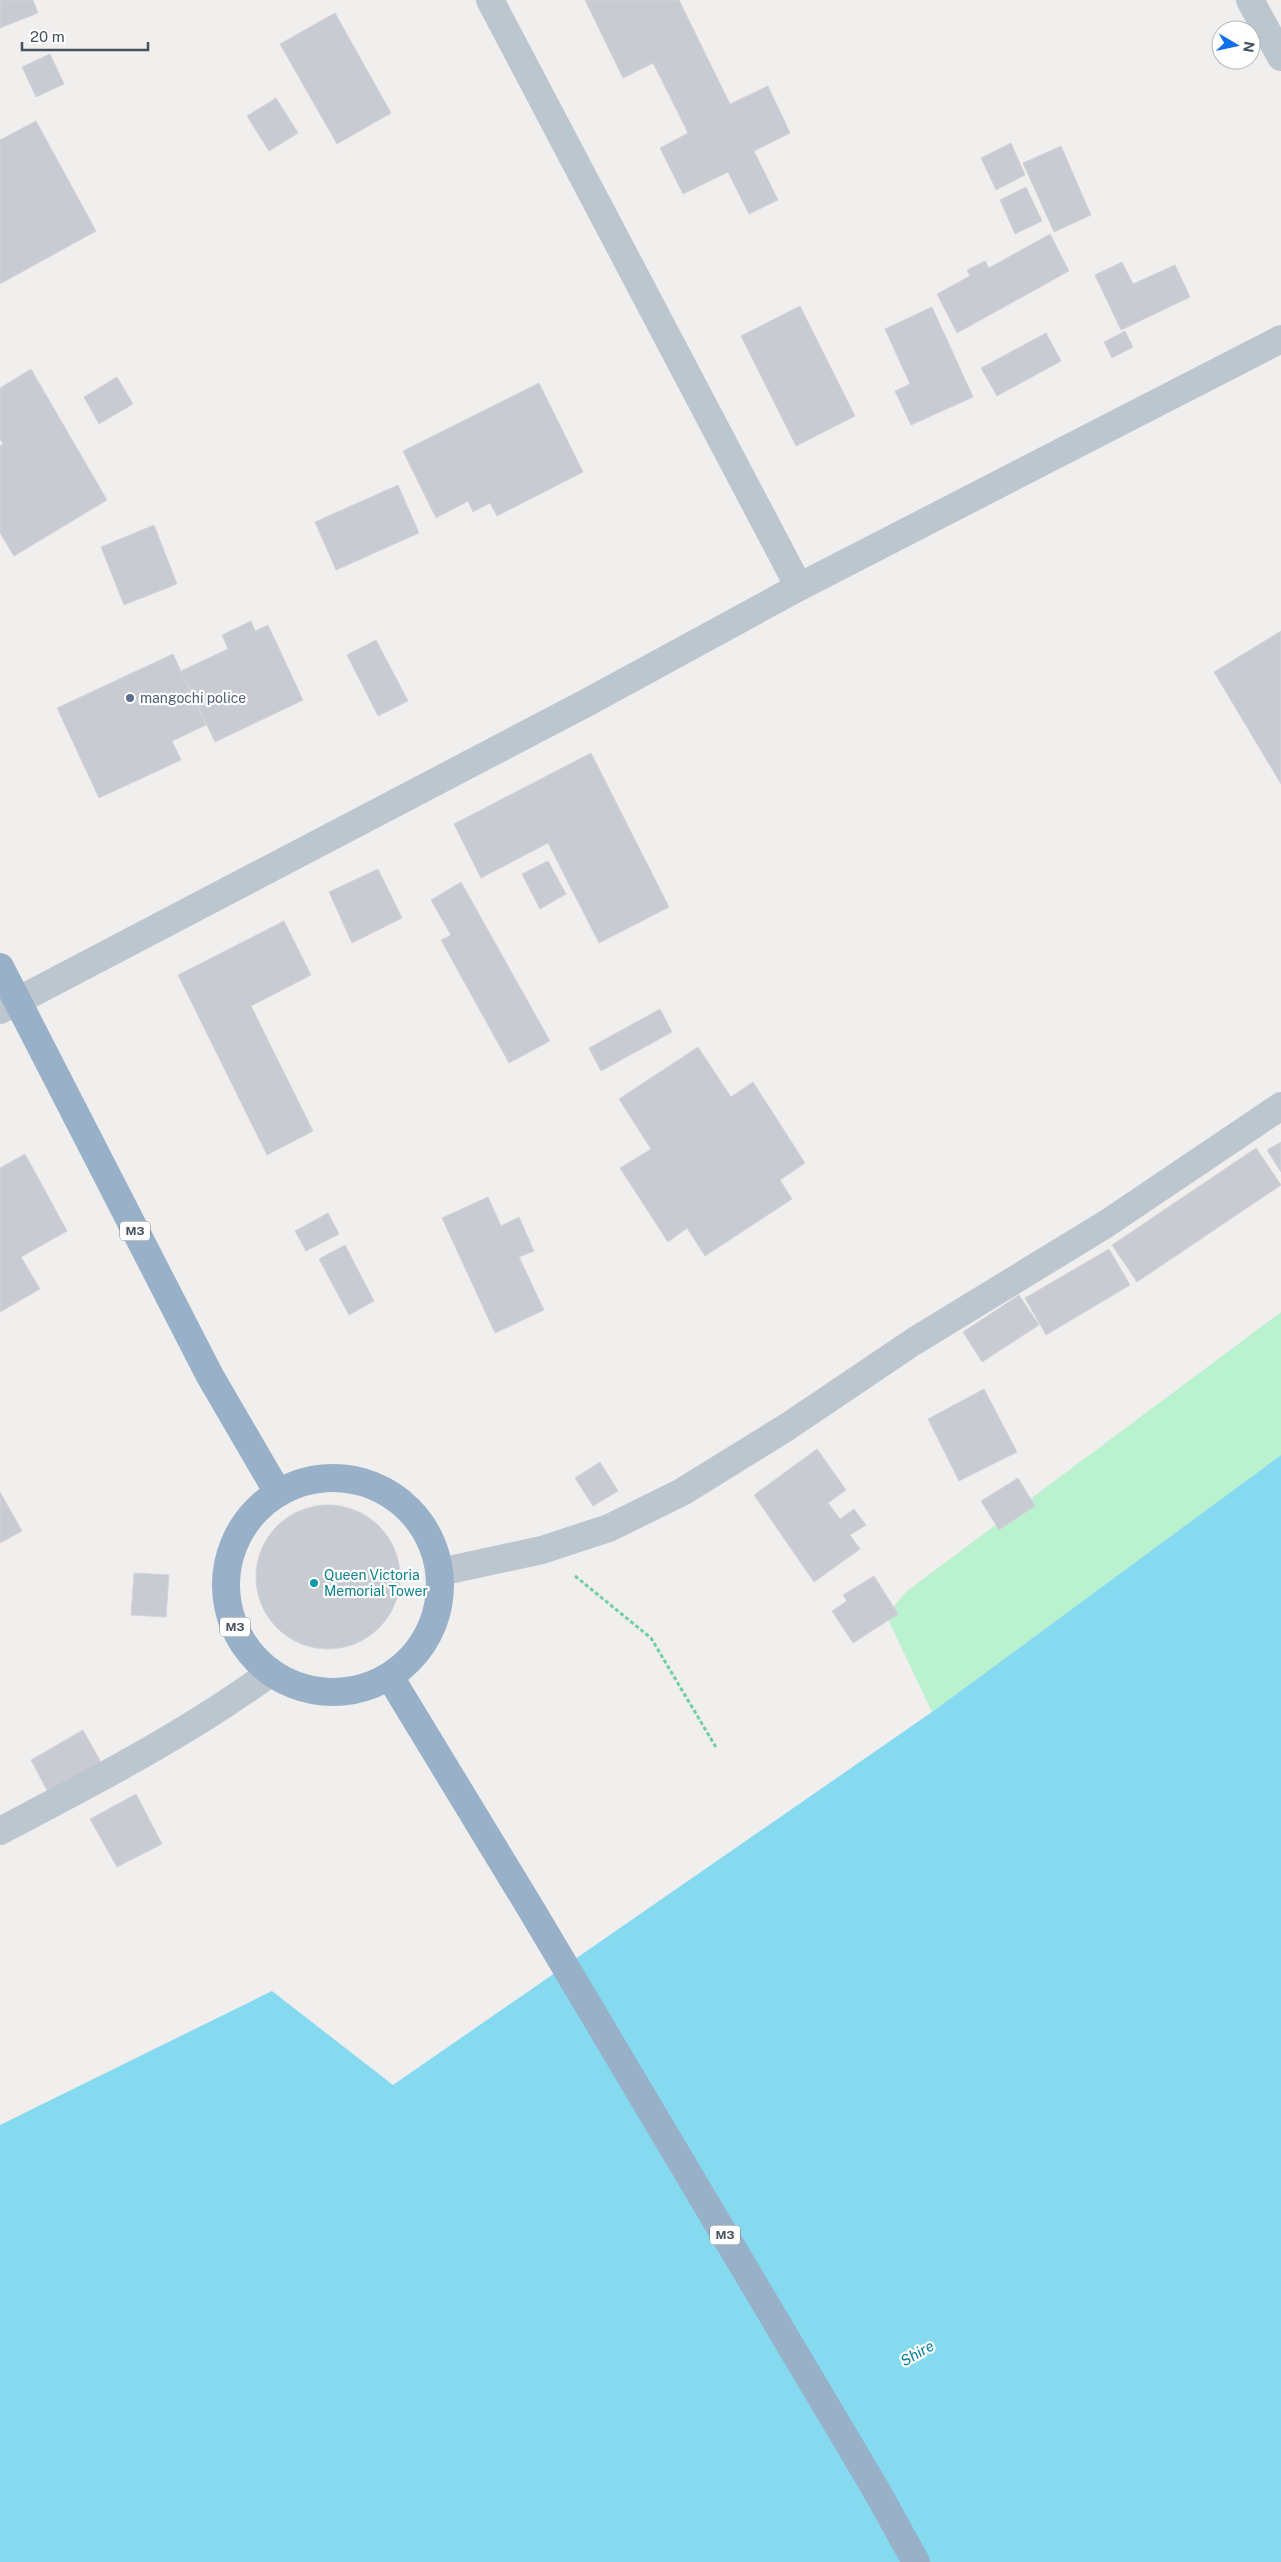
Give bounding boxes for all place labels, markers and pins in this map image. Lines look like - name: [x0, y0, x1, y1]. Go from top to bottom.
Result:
- place label: mangochi police: [140, 690, 246, 706]
- marker: mangochi police: [124, 692, 136, 704]
- place label: Queen Victoria Memorial Tower: [324, 1567, 428, 1599]
- marker: Queen Victoria Memorial Tower: [308, 1577, 320, 1589]

